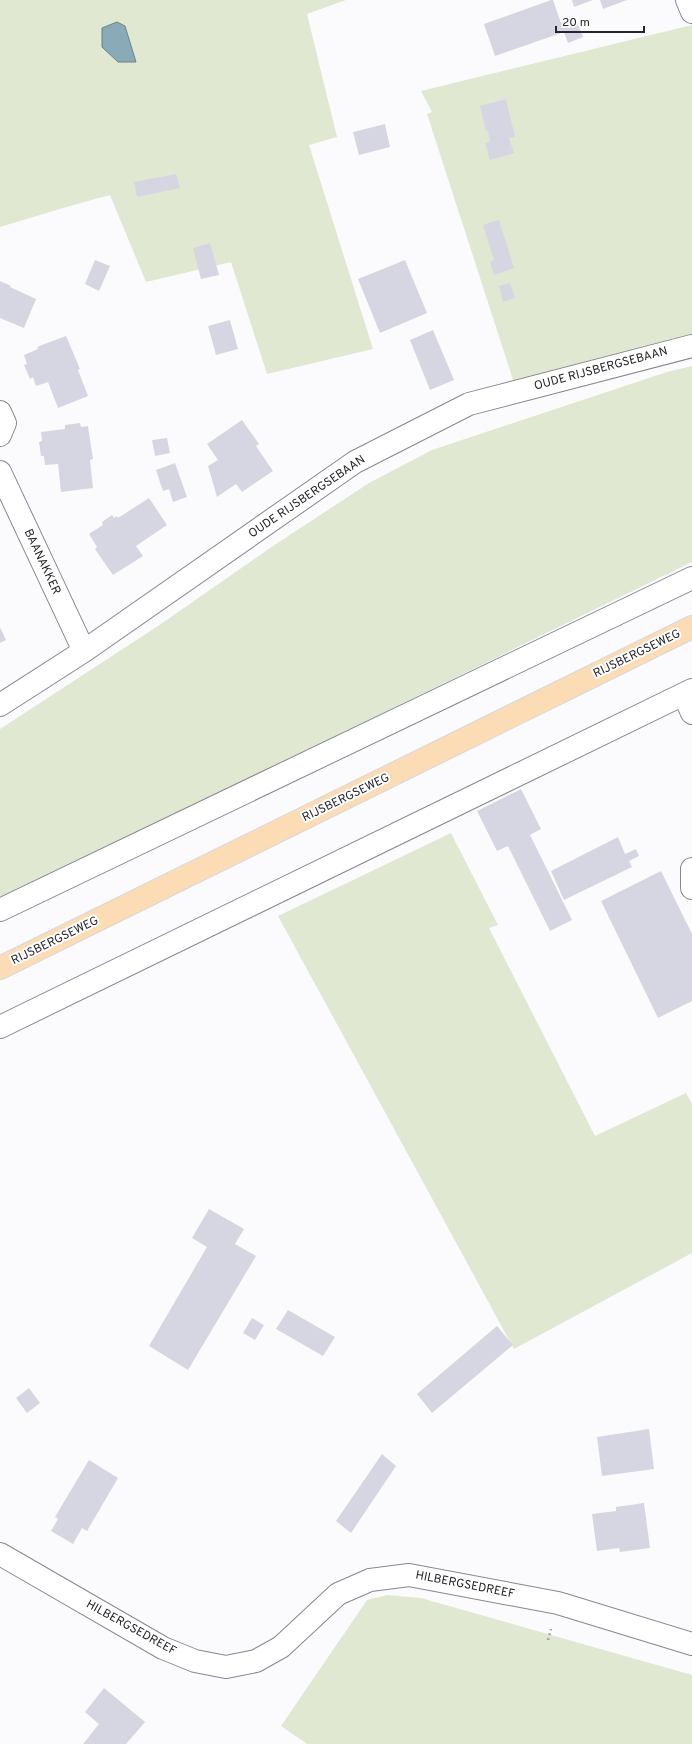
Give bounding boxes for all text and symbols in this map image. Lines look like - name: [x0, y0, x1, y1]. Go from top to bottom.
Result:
- scale bar: [556, 8, 644, 34]
- text: 20 m: [562, 15, 590, 31]
- street label: OUDE RIJSBERGSEBAAN: [532, 343, 670, 395]
- street label: OUDE RIJSBERGSEBAAN: [246, 452, 368, 542]
- street label: BAANAKKER: [20, 527, 64, 597]
- street label: RIJSBERGSEWEG: [591, 626, 683, 682]
- street label: RIJSBERGSEWEG: [300, 770, 392, 826]
- street label: RIJSBERGSEWEG: [9, 913, 101, 969]
- street label: HILBERGSEDREEF: [414, 1568, 516, 1603]
- street label: HILBERGSEDREEF: [83, 1597, 179, 1660]

